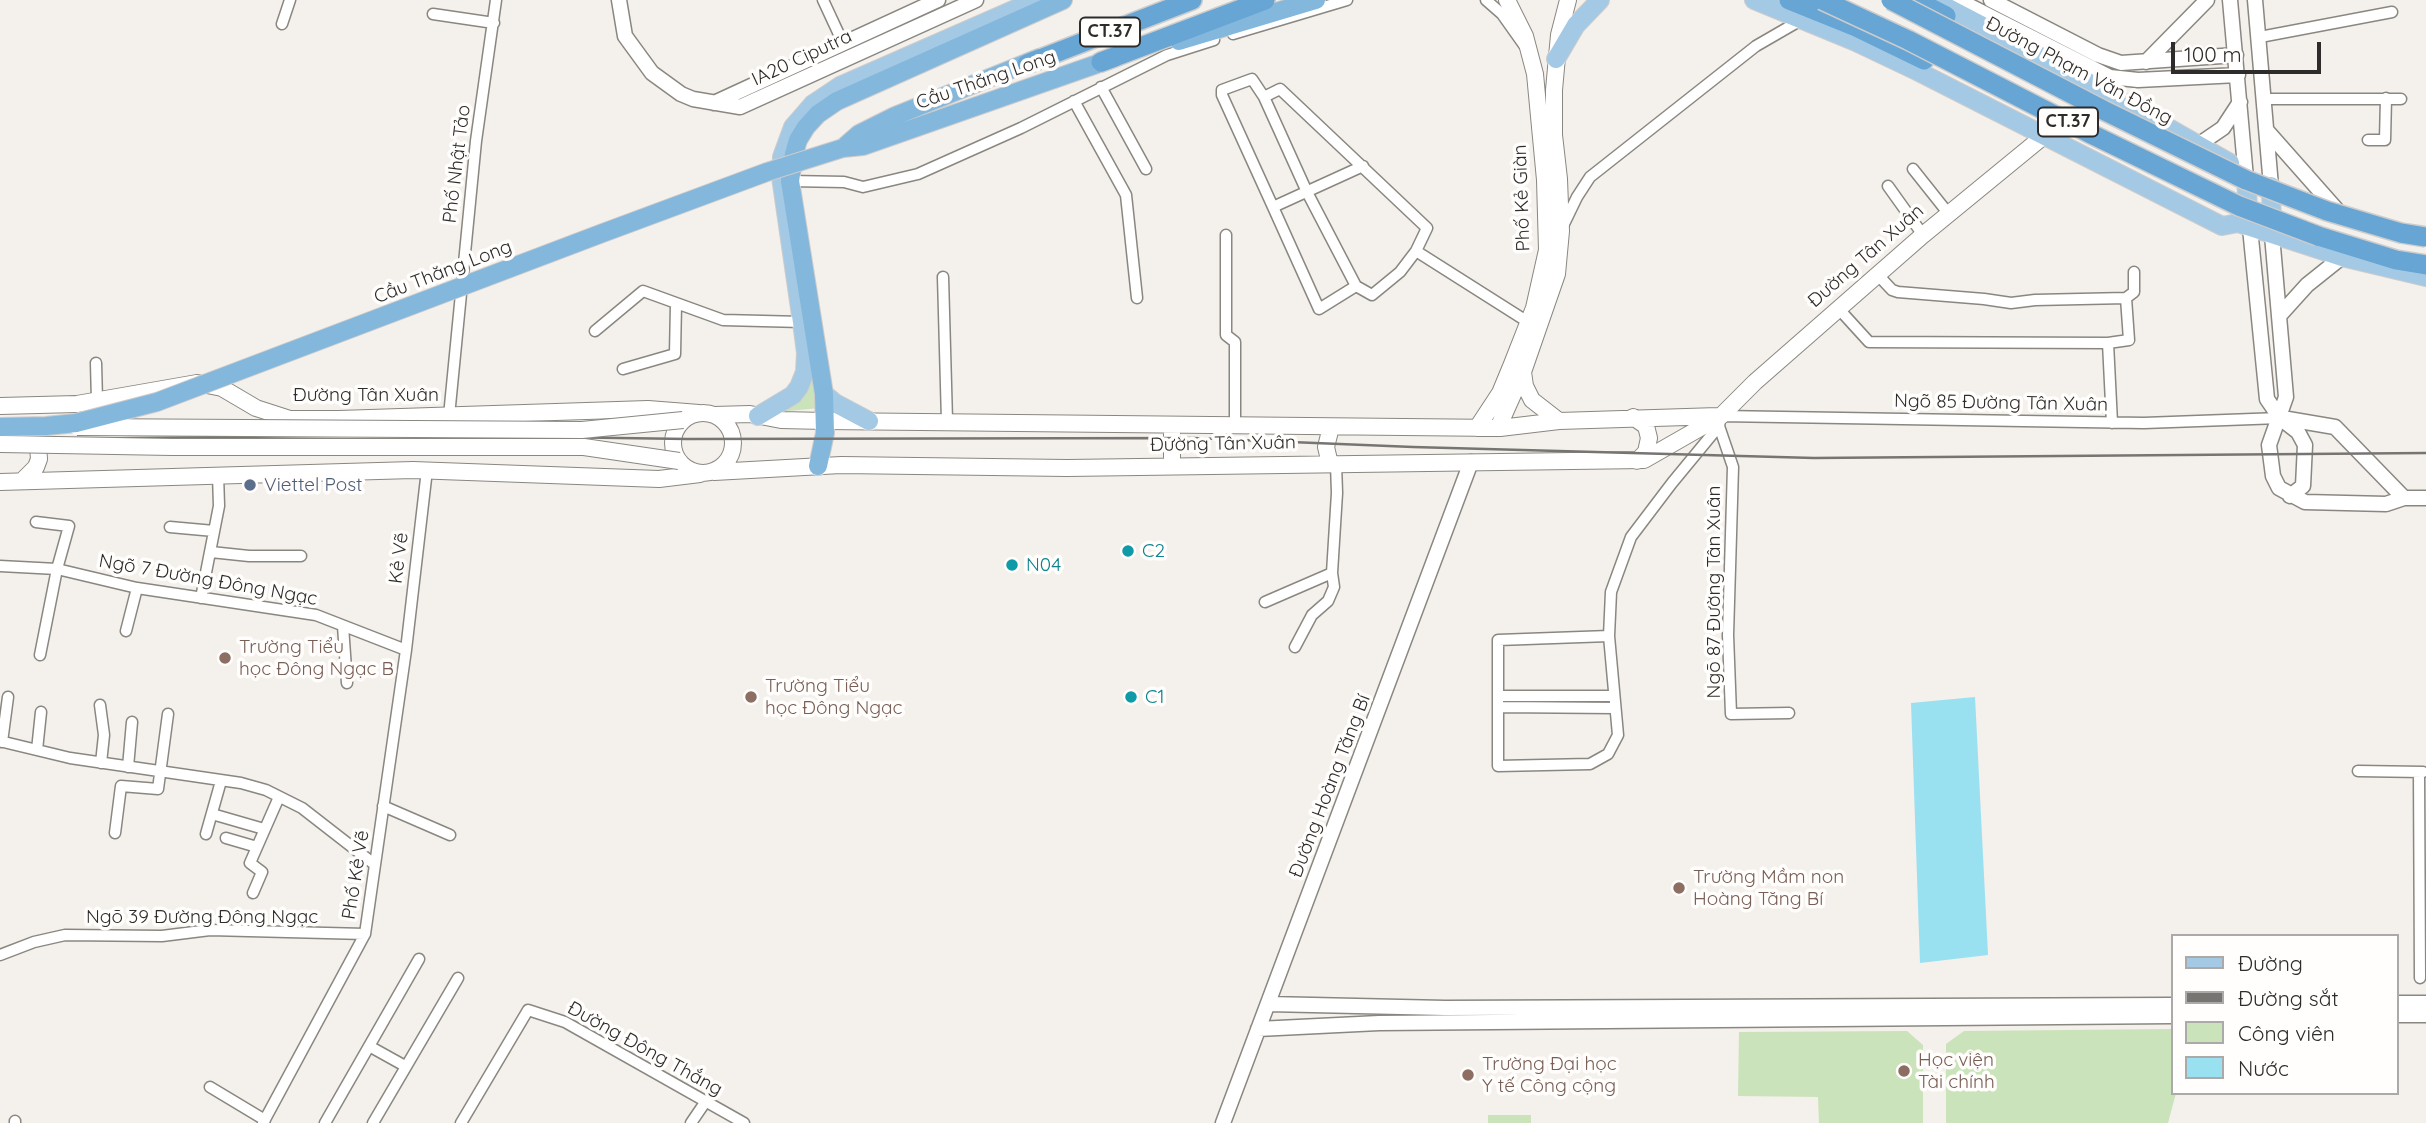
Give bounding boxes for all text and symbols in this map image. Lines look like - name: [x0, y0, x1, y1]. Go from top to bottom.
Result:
- street label: Đường Phạm Văn Đồng: [1982, 12, 2176, 130]
- road number: CT.37: [1080, 17, 1140, 46]
- street label: IA20 Ciputra: [748, 25, 856, 91]
- scale bar: [2174, 28, 2324, 72]
- text: 100 m: [2184, 41, 2242, 67]
- street label: Cầu Thăng Long: [913, 45, 1059, 115]
- street label: Phố Nhật Tảo: [438, 103, 476, 225]
- road number: CT.37: [2038, 107, 2098, 136]
- street label: Phố Kẻ Giàn: [1509, 144, 1535, 252]
- street label: Đường Tân Xuân: [1803, 200, 1929, 312]
- street label: Cầu Thăng Long: [371, 235, 515, 309]
- street label: Đường Tân Xuân: [293, 384, 439, 406]
- street label: Ngõ 85 Đường Tân Xuân: [1894, 390, 2108, 416]
- street label: Đường Tân Xuân: [1150, 431, 1296, 457]
- place label: Viettel Post: [264, 474, 362, 496]
- marker: Viettel Post: [242, 477, 258, 493]
- street label: Ngõ 87 Đường Tân Xuân: [1703, 486, 1725, 698]
- street label: Kẻ Vẽ: [385, 531, 413, 585]
- place label: C2: [1142, 540, 1165, 562]
- marker: C2: [1120, 543, 1136, 559]
- street label: Ngõ 7 Đường Đông Ngạc: [97, 550, 319, 610]
- place label: N04: [1026, 554, 1061, 576]
- marker: N04: [1004, 557, 1020, 573]
- place label: Trường Tiểu học Đông Ngạc B: [239, 636, 394, 680]
- marker: Trường Tiểu học Đông Ngạc B: [217, 650, 233, 666]
- place label: Trường Tiểu học Đông Ngạc: [765, 675, 902, 719]
- place label: C1: [1145, 686, 1164, 708]
- marker: Trường Tiểu học Đông Ngạc: [743, 689, 759, 705]
- marker: C1: [1123, 689, 1139, 705]
- street label: Đường Hoàng Tăng Bí: [1285, 691, 1375, 881]
- street label: Phố Kẻ Vẽ: [338, 829, 374, 921]
- place label: Trường Mầm non Hoàng Tăng Bí: [1693, 866, 1844, 910]
- marker: Trường Mầm non Hoàng Tăng Bí: [1671, 880, 1687, 896]
- street label: Ngõ 39 Đường Đông Ngạc: [86, 906, 318, 928]
- legend: [2170, 934, 2398, 1095]
- text: Đường: [2238, 950, 2303, 976]
- text: Đường sắt: [2238, 985, 2339, 1011]
- street label: Đường Đông Thắng: [563, 997, 727, 1101]
- text: Công viên: [2238, 1020, 2335, 1046]
- place label: Học viện Tài chính: [1918, 1049, 1995, 1093]
- place label: Trường Đại học Y tế Công cộng: [1482, 1053, 1617, 1097]
- text: Nước: [2238, 1055, 2289, 1081]
- marker: Học viện Tài chính: [1896, 1063, 1912, 1079]
- marker: Trường Đại học Y tế Công cộng: [1460, 1067, 1476, 1083]

